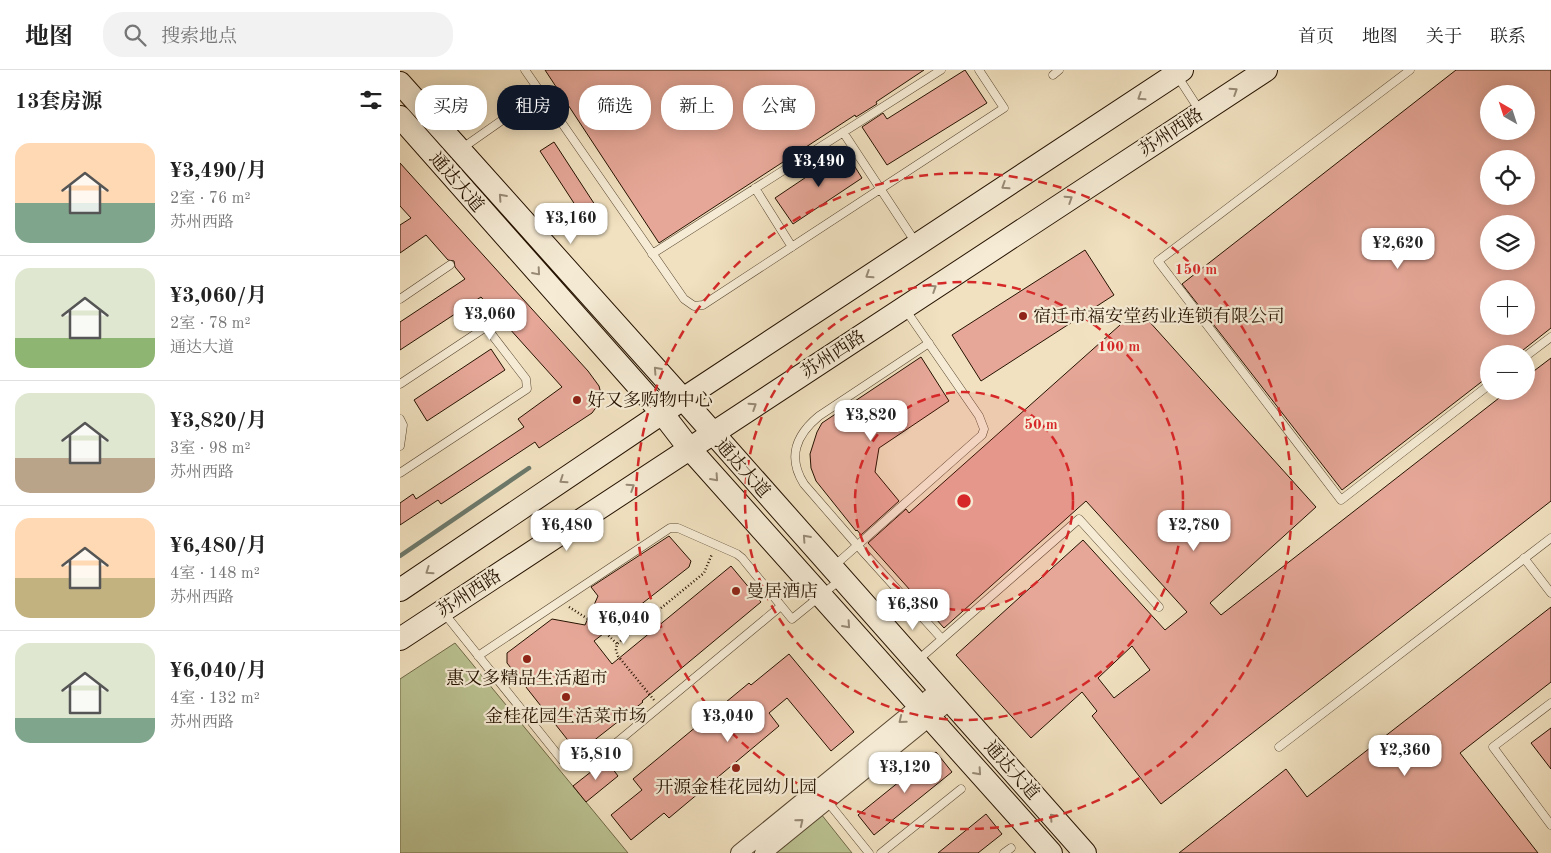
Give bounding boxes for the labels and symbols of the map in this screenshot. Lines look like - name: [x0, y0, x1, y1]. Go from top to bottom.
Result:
- north arrow: [1480, 85, 1535, 140]
- one-way arrow: [1228, 88, 1238, 97]
- one-way arrow: [1137, 91, 1146, 100]
- street label: 苏州西路: [1135, 104, 1207, 160]
- pin: ¥3,490: [778, 146, 860, 188]
- street label: 通达大道: [426, 148, 488, 216]
- one-way arrow: [1001, 180, 1011, 189]
- one-way arrow: [499, 193, 508, 202]
- one-way arrow: [1063, 196, 1073, 205]
- pin: ¥3,160: [530, 202, 612, 245]
- pin: ¥2,620: [1357, 228, 1439, 270]
- text: 150 m: [1175, 263, 1217, 278]
- one-way arrow: [531, 266, 540, 275]
- one-way arrow: [866, 269, 875, 279]
- one-way arrow: [927, 285, 937, 294]
- pin: ¥3,060: [449, 298, 531, 341]
- place label: 宿迁市福安堂药业连锁有限公司: [1033, 306, 1285, 326]
- marker: 宿迁市福安堂药业连锁有限公司: [1017, 310, 1029, 322]
- street label: 苏州西路: [797, 326, 869, 382]
- text: 100 m: [1098, 340, 1140, 355]
- one-way arrow: [654, 367, 663, 376]
- place label: 好又多购物中心: [587, 390, 713, 410]
- marker: 好又多购物中心: [571, 394, 583, 406]
- pin: ¥3,820: [830, 400, 912, 442]
- one-way arrow: [748, 403, 757, 412]
- text: 50 m: [1024, 418, 1058, 433]
- street label: 通达大道: [711, 435, 775, 501]
- one-way arrow: [709, 472, 718, 481]
- one-way arrow: [560, 474, 569, 483]
- one-way arrow: [625, 484, 634, 493]
- centre of rings: [955, 492, 973, 510]
- pin: ¥6,480: [526, 510, 608, 552]
- pin: ¥2,780: [1153, 510, 1235, 552]
- one-way arrow: [802, 534, 811, 543]
- one-way arrow: [425, 565, 434, 574]
- street label: 苏州西路: [433, 565, 505, 621]
- place label: 曼居酒店: [746, 581, 818, 601]
- marker: 曼居酒店: [730, 585, 742, 597]
- pin: ¥6,380: [872, 588, 954, 631]
- pin: ¥6,040: [583, 602, 665, 645]
- one-way arrow: [841, 620, 850, 629]
- marker: 惠又多精品生活超市: [521, 653, 533, 665]
- place label: 惠又多精品生活超市: [446, 668, 608, 688]
- marker: 金桂花园生活菜市场: [560, 691, 572, 703]
- pin: ¥3,040: [687, 700, 769, 743]
- place label: 金桂花园生活菜市场: [485, 706, 647, 726]
- one-way arrow: [899, 714, 908, 722]
- pin: ¥2,360: [1364, 734, 1446, 777]
- street label: 通达大道: [980, 737, 1044, 803]
- pin: ¥5,810: [555, 738, 637, 781]
- pin: ¥3,120: [864, 752, 946, 794]
- marker: 开源金桂花园幼儿园: [730, 762, 742, 774]
- one-way arrow: [972, 767, 981, 776]
- place label: 开源金桂花园幼儿园: [655, 777, 817, 797]
- one-way arrow: [1050, 813, 1059, 822]
- one-way arrow: [795, 819, 804, 828]

